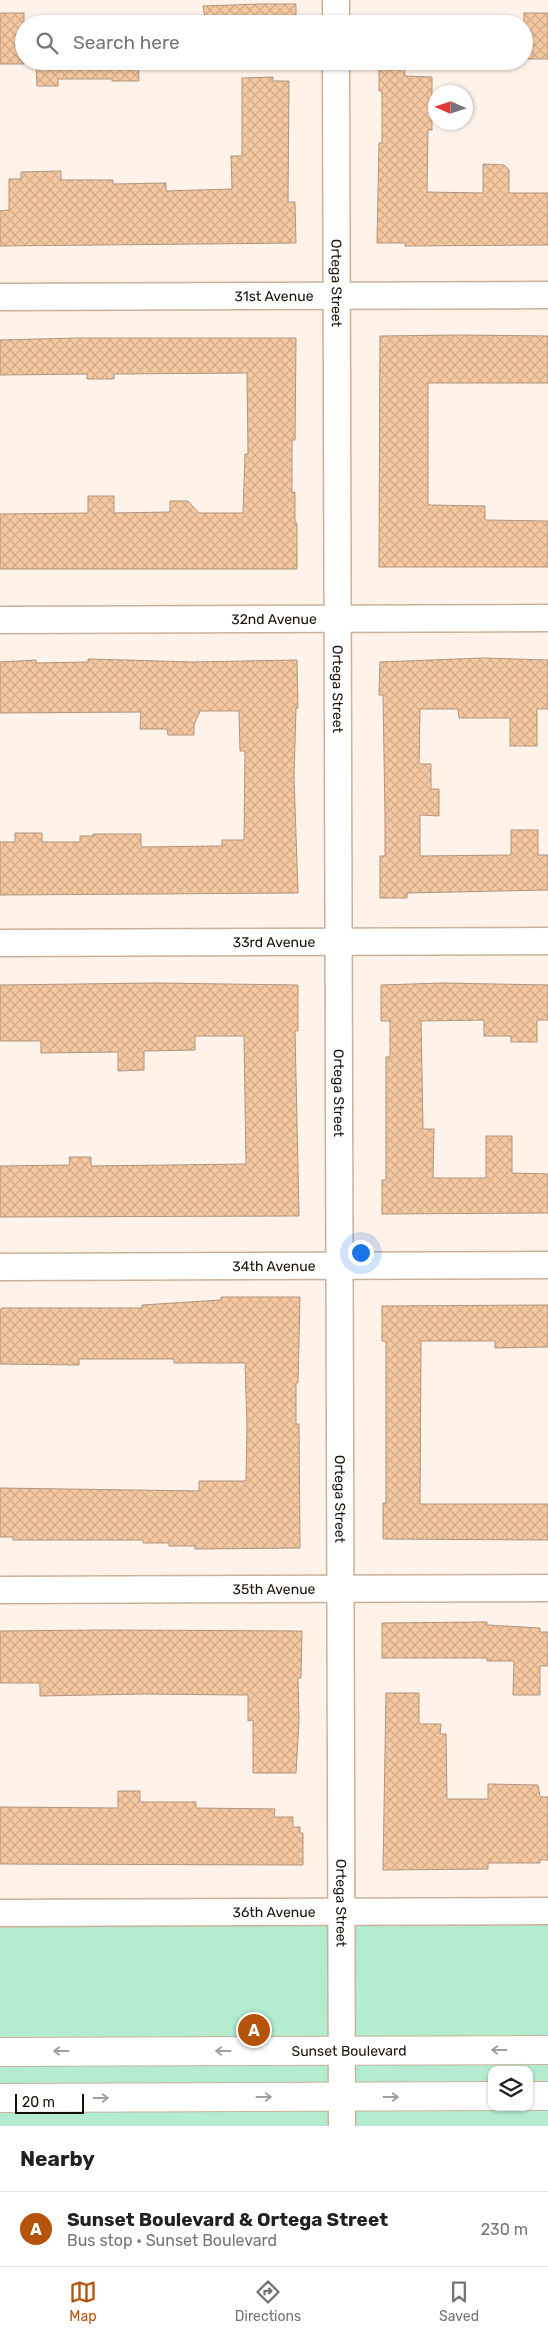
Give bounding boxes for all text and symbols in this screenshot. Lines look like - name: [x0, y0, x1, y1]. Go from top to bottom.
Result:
- search box: [15, 15, 533, 70]
- icon: search: [33, 29, 61, 57]
- text: Search here: [73, 31, 180, 54]
- north arrow: [428, 85, 473, 130]
- street label: Ortega Street: [328, 239, 345, 328]
- street label: 31st Avenue: [235, 287, 314, 305]
- street label: 32nd Avenue: [231, 610, 317, 628]
- street label: Ortega Street: [329, 645, 346, 734]
- street label: 33rd Avenue: [233, 933, 315, 951]
- street label: Ortega Street: [330, 1049, 348, 1138]
- your location: [348, 1240, 374, 1266]
- street label: 34th Avenue: [232, 1257, 316, 1275]
- street label: Ortega Street: [332, 1455, 349, 1544]
- street label: 35th Avenue: [233, 1580, 316, 1598]
- street label: Ortega Street: [333, 1859, 350, 1948]
- street label: 36th Avenue: [232, 1903, 316, 1921]
- pin: A: [238, 2011, 270, 2049]
- street label: Sunset Boulevard: [291, 2042, 407, 2059]
- one-way arrow: [492, 2045, 508, 2055]
- one-way arrow: [53, 2046, 70, 2056]
- one-way arrow: [216, 2046, 232, 2056]
- map controls: [488, 2066, 533, 2111]
- button: layers: [488, 2066, 533, 2111]
- scale bar: [15, 2091, 84, 2114]
- one-way arrow: [255, 2092, 271, 2102]
- one-way arrow: [382, 2092, 399, 2102]
- one-way arrow: [92, 2093, 109, 2103]
- text: 20 m: [22, 2094, 55, 2111]
- text: Nearby: [20, 2146, 95, 2171]
- text: Sunset Boulevard & Ortega Street: [67, 2208, 388, 2231]
- text: A: [30, 2220, 42, 2239]
- text: 230 m: [481, 2220, 528, 2239]
- text: Bus stop · Sunset Boulevard: [67, 2231, 277, 2250]
- tab: Map: [69, 2278, 97, 2325]
- tab: Directions: [235, 2278, 301, 2325]
- tab: Saved: [439, 2278, 479, 2325]

